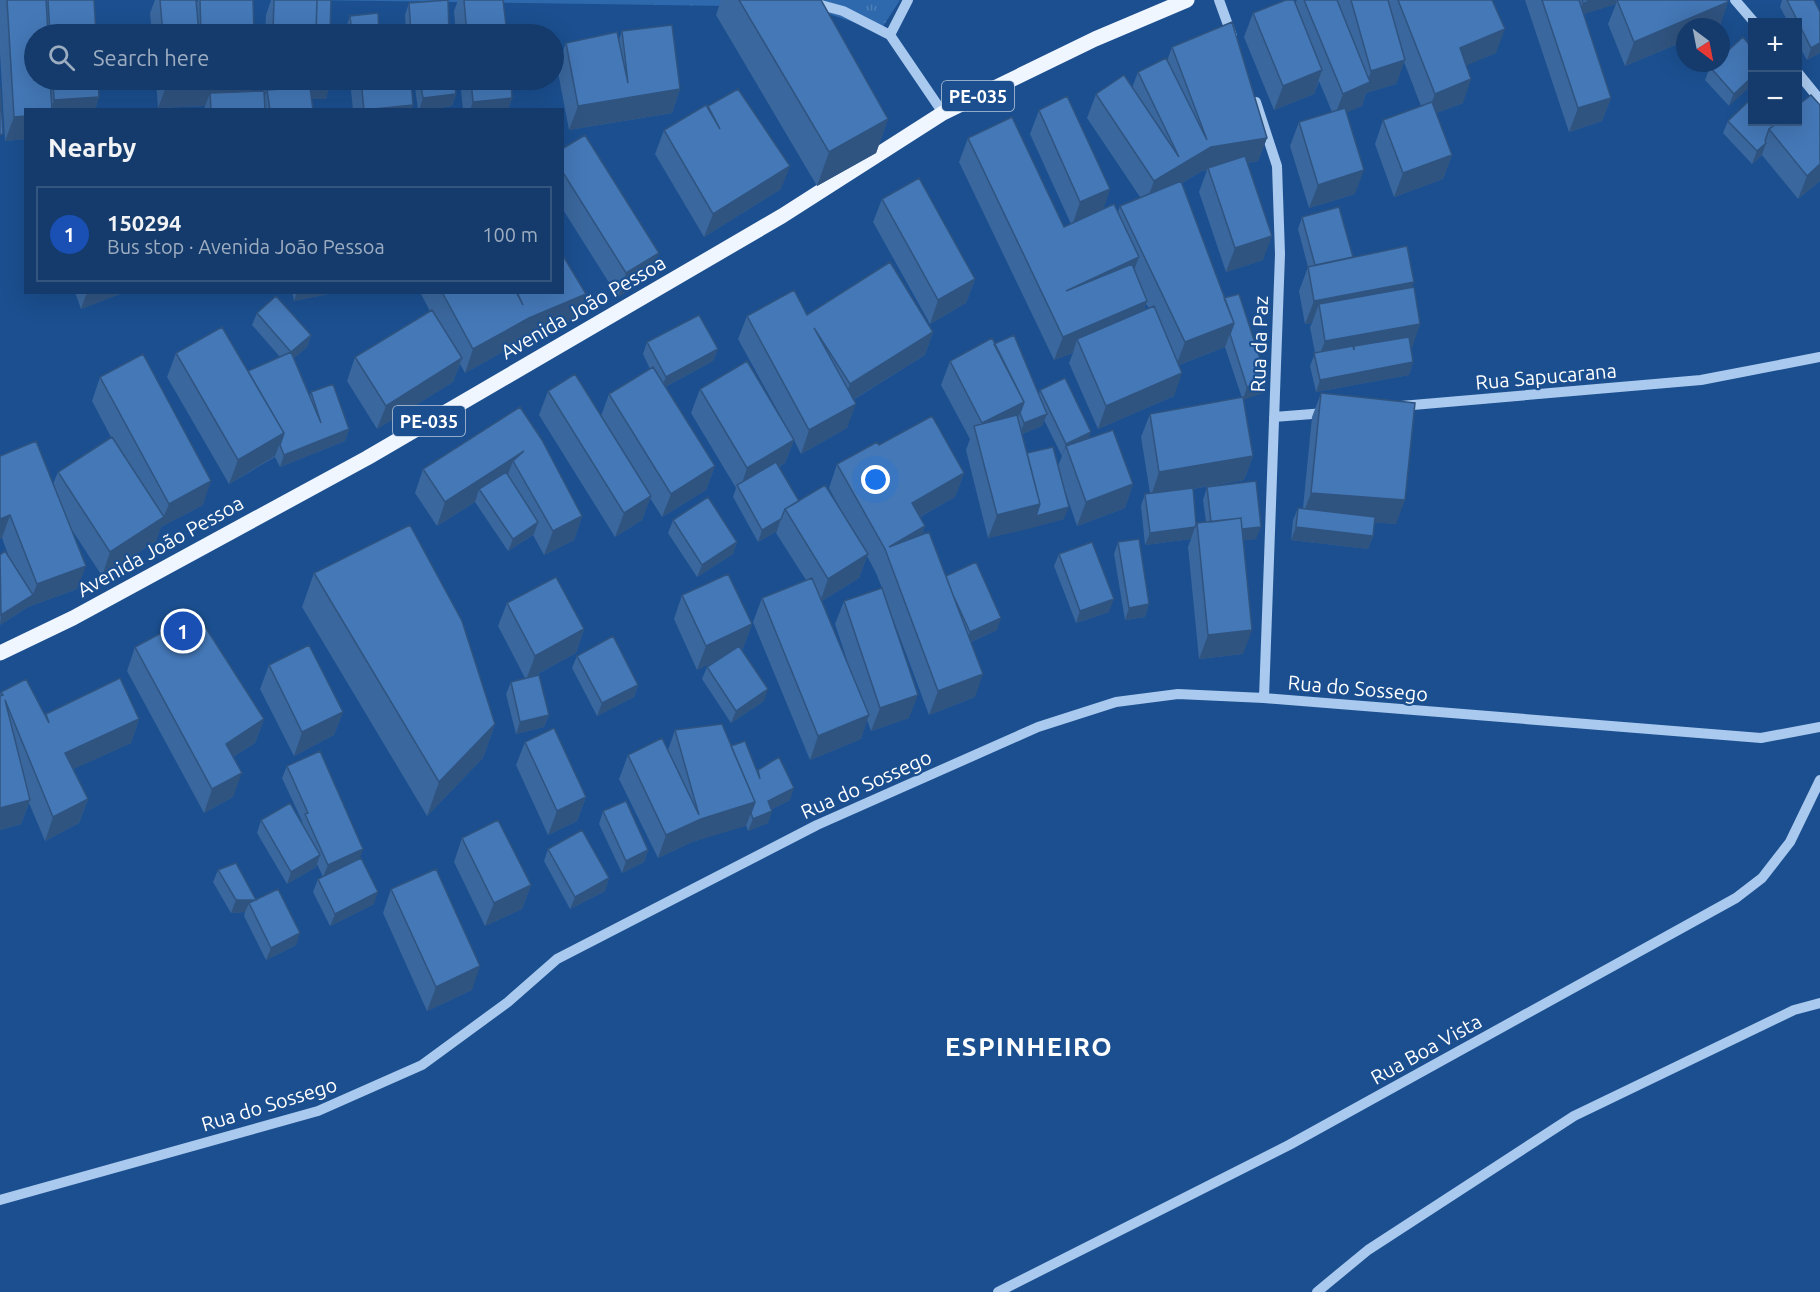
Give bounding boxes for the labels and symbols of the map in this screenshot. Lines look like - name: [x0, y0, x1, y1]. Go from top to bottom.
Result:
- north arrow: [1676, 18, 1730, 72]
- road number: PE-035: [942, 81, 1014, 111]
- street label: Avenida João Pessoa: [497, 250, 669, 364]
- street label: Rua da Paz: [1246, 295, 1272, 393]
- street label: Rua Sapucarana: [1474, 358, 1618, 394]
- road number: PE-035: [393, 406, 465, 436]
- your location: [861, 465, 890, 494]
- street label: Avenida João Pessoa: [73, 491, 247, 601]
- pin: 1: [164, 608, 202, 654]
- street label: Rua do Sossego: [1287, 670, 1429, 706]
- street label: Rua do Sossego: [797, 745, 935, 823]
- street label: Rua Boa Vista: [1367, 1009, 1485, 1089]
- district label: ESPINHEIRO: [945, 1032, 1113, 1061]
- street label: Rua do Sossego: [198, 1072, 340, 1136]

